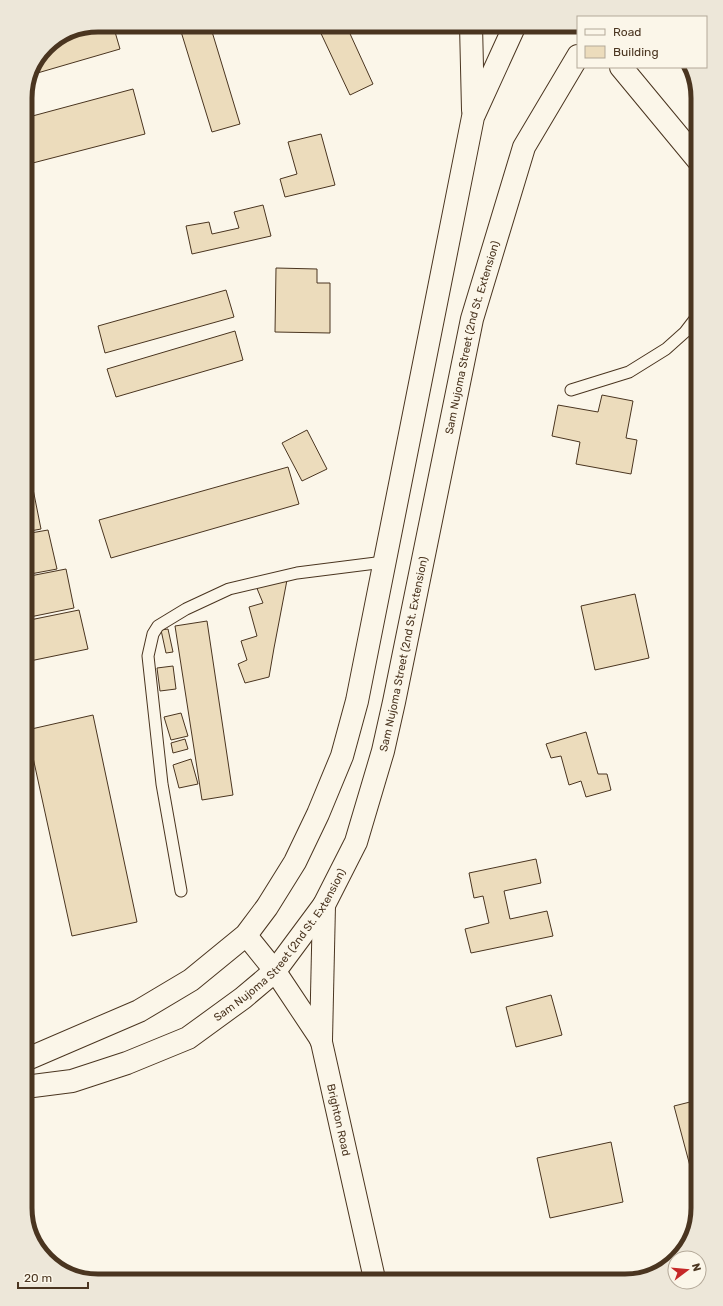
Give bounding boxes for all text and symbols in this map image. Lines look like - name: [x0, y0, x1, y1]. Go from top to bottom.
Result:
- legend: [577, 16, 707, 68]
- text: Road: [613, 25, 641, 39]
- text: Building: [613, 45, 659, 59]
- street label: Sam Nujoma Street (2nd St. Extension): [442, 239, 502, 435]
- street label: Sam Nujoma Street (2nd St. Extension): [377, 555, 430, 753]
- street label: Sam Nujoma Street (2nd St. Extension): [211, 866, 348, 1024]
- street label: Brighton Road: [325, 1083, 353, 1157]
- north arrow: [667, 1250, 707, 1290]
- text: N: [689, 1262, 703, 1273]
- scale bar: [18, 1264, 88, 1290]
- text: 20 m: [24, 1271, 52, 1285]

